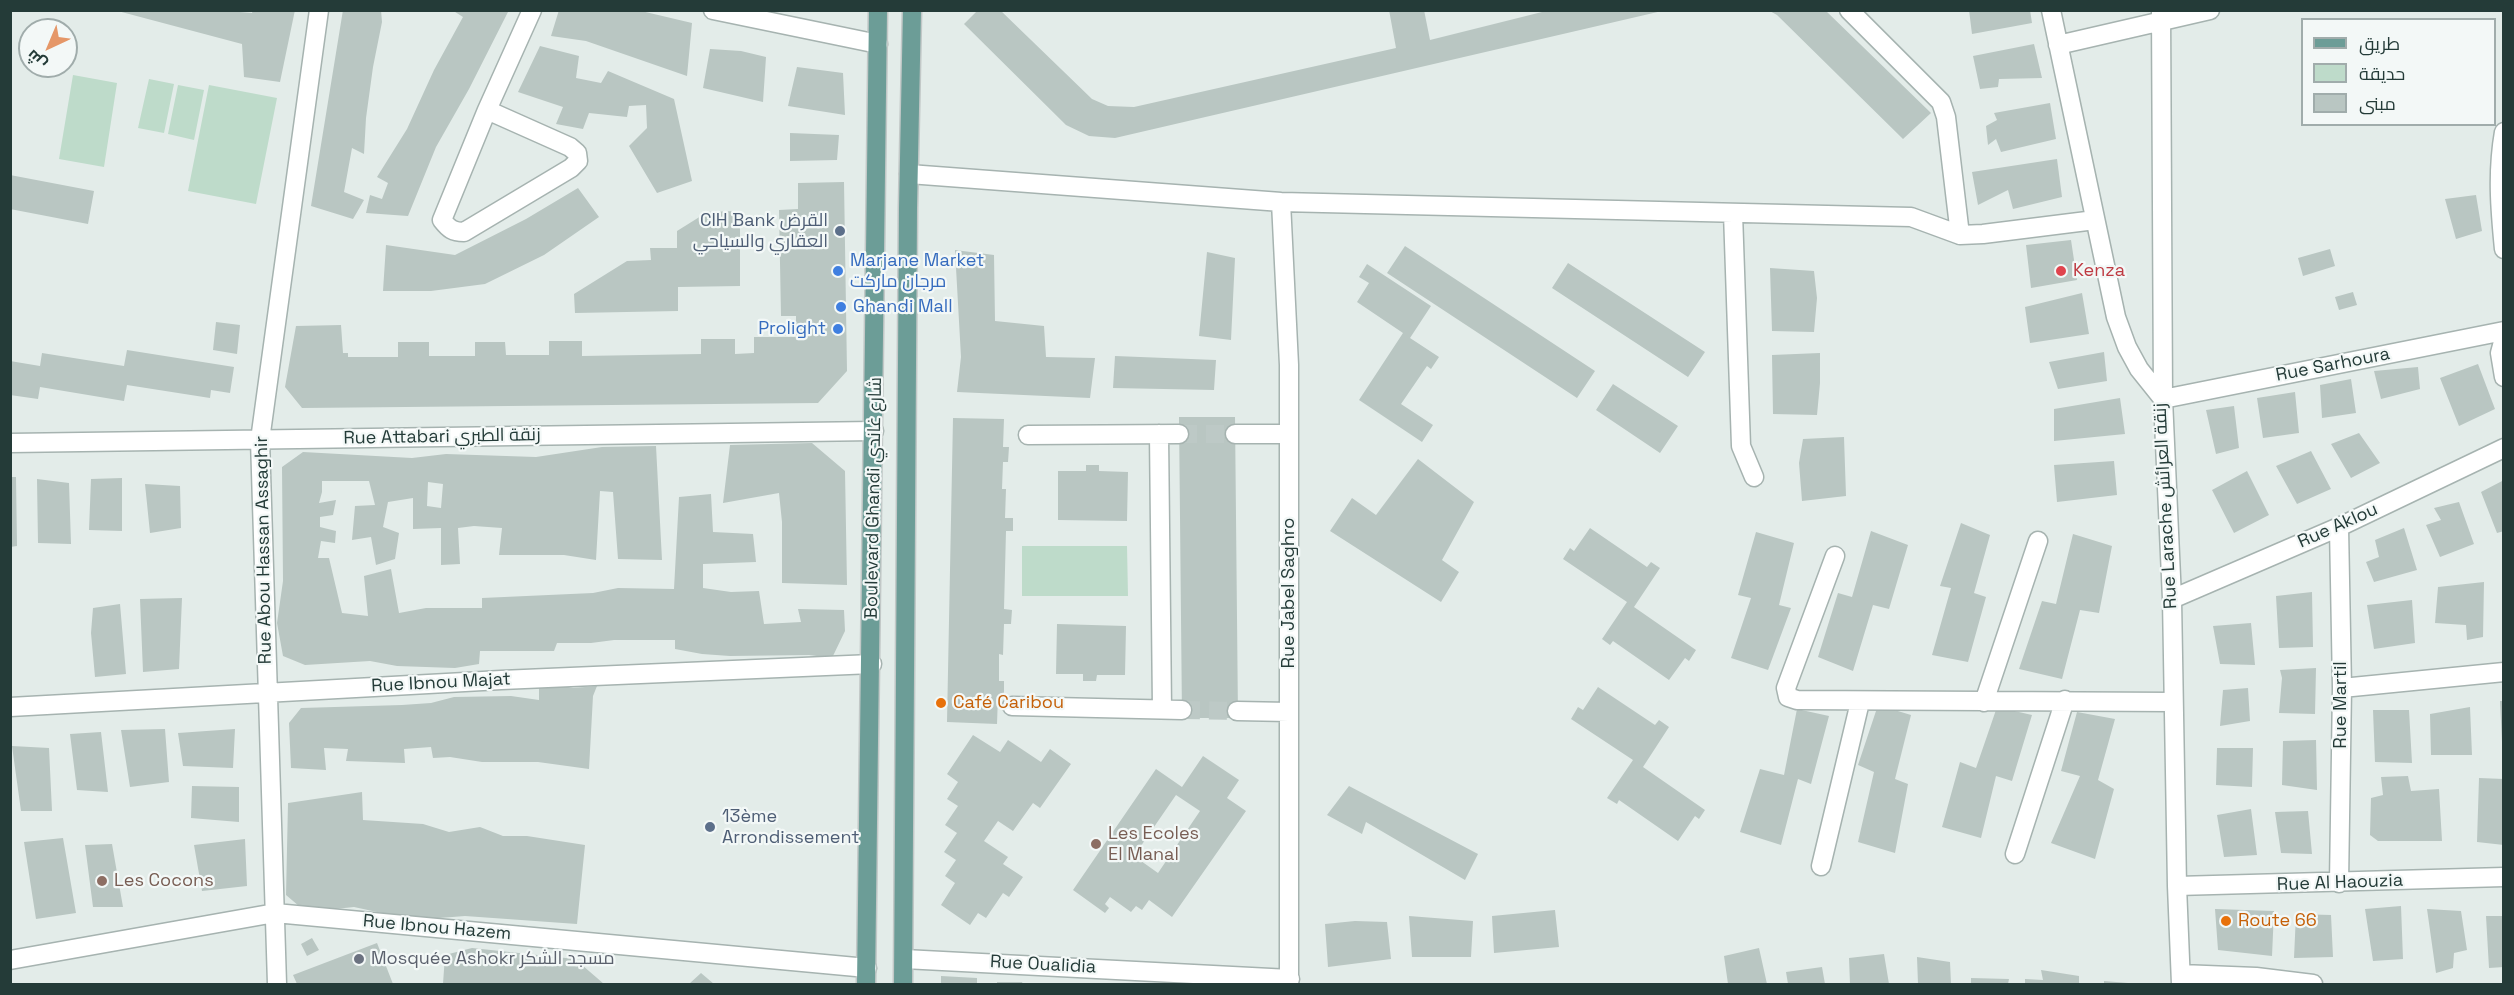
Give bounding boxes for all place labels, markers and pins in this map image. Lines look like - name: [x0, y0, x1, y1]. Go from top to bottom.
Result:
- place label: CIH Bank القرض العقاري والسياحي: [693, 210, 828, 252]
- marker: CIH Bank القرض العقاري والسياحي: [833, 224, 847, 238]
- place label: Marjane Market مرجان ماركت: [850, 250, 984, 292]
- place label: Kenza: [2073, 260, 2125, 282]
- marker: Marjane Market مرجان ماركت: [831, 264, 845, 278]
- marker: Kenza: [2054, 264, 2068, 278]
- place label: Ghandi Mall: [853, 296, 953, 318]
- marker: Ghandi Mall: [834, 300, 848, 314]
- place label: Prolight: [758, 318, 826, 340]
- marker: Prolight: [831, 322, 845, 336]
- place label: Café Caribou: [953, 692, 1064, 714]
- marker: Café Caribou: [934, 696, 948, 710]
- place label: 13ème Arrondissement: [722, 806, 860, 848]
- marker: 13ème Arrondissement: [703, 820, 717, 834]
- place label: Les Ecoles El Manal: [1108, 823, 1199, 866]
- marker: Les Ecoles El Manal: [1089, 837, 1103, 851]
- place label: Les Cocons: [114, 870, 214, 892]
- marker: Les Cocons: [95, 874, 109, 888]
- place label: Route 66: [2238, 910, 2317, 932]
- marker: Route 66: [2219, 914, 2233, 928]
- place label: Mosquée Ashokr مسجد الشكر: [371, 948, 614, 970]
- marker: Mosquée Ashokr مسجد الشكر: [352, 952, 366, 966]

